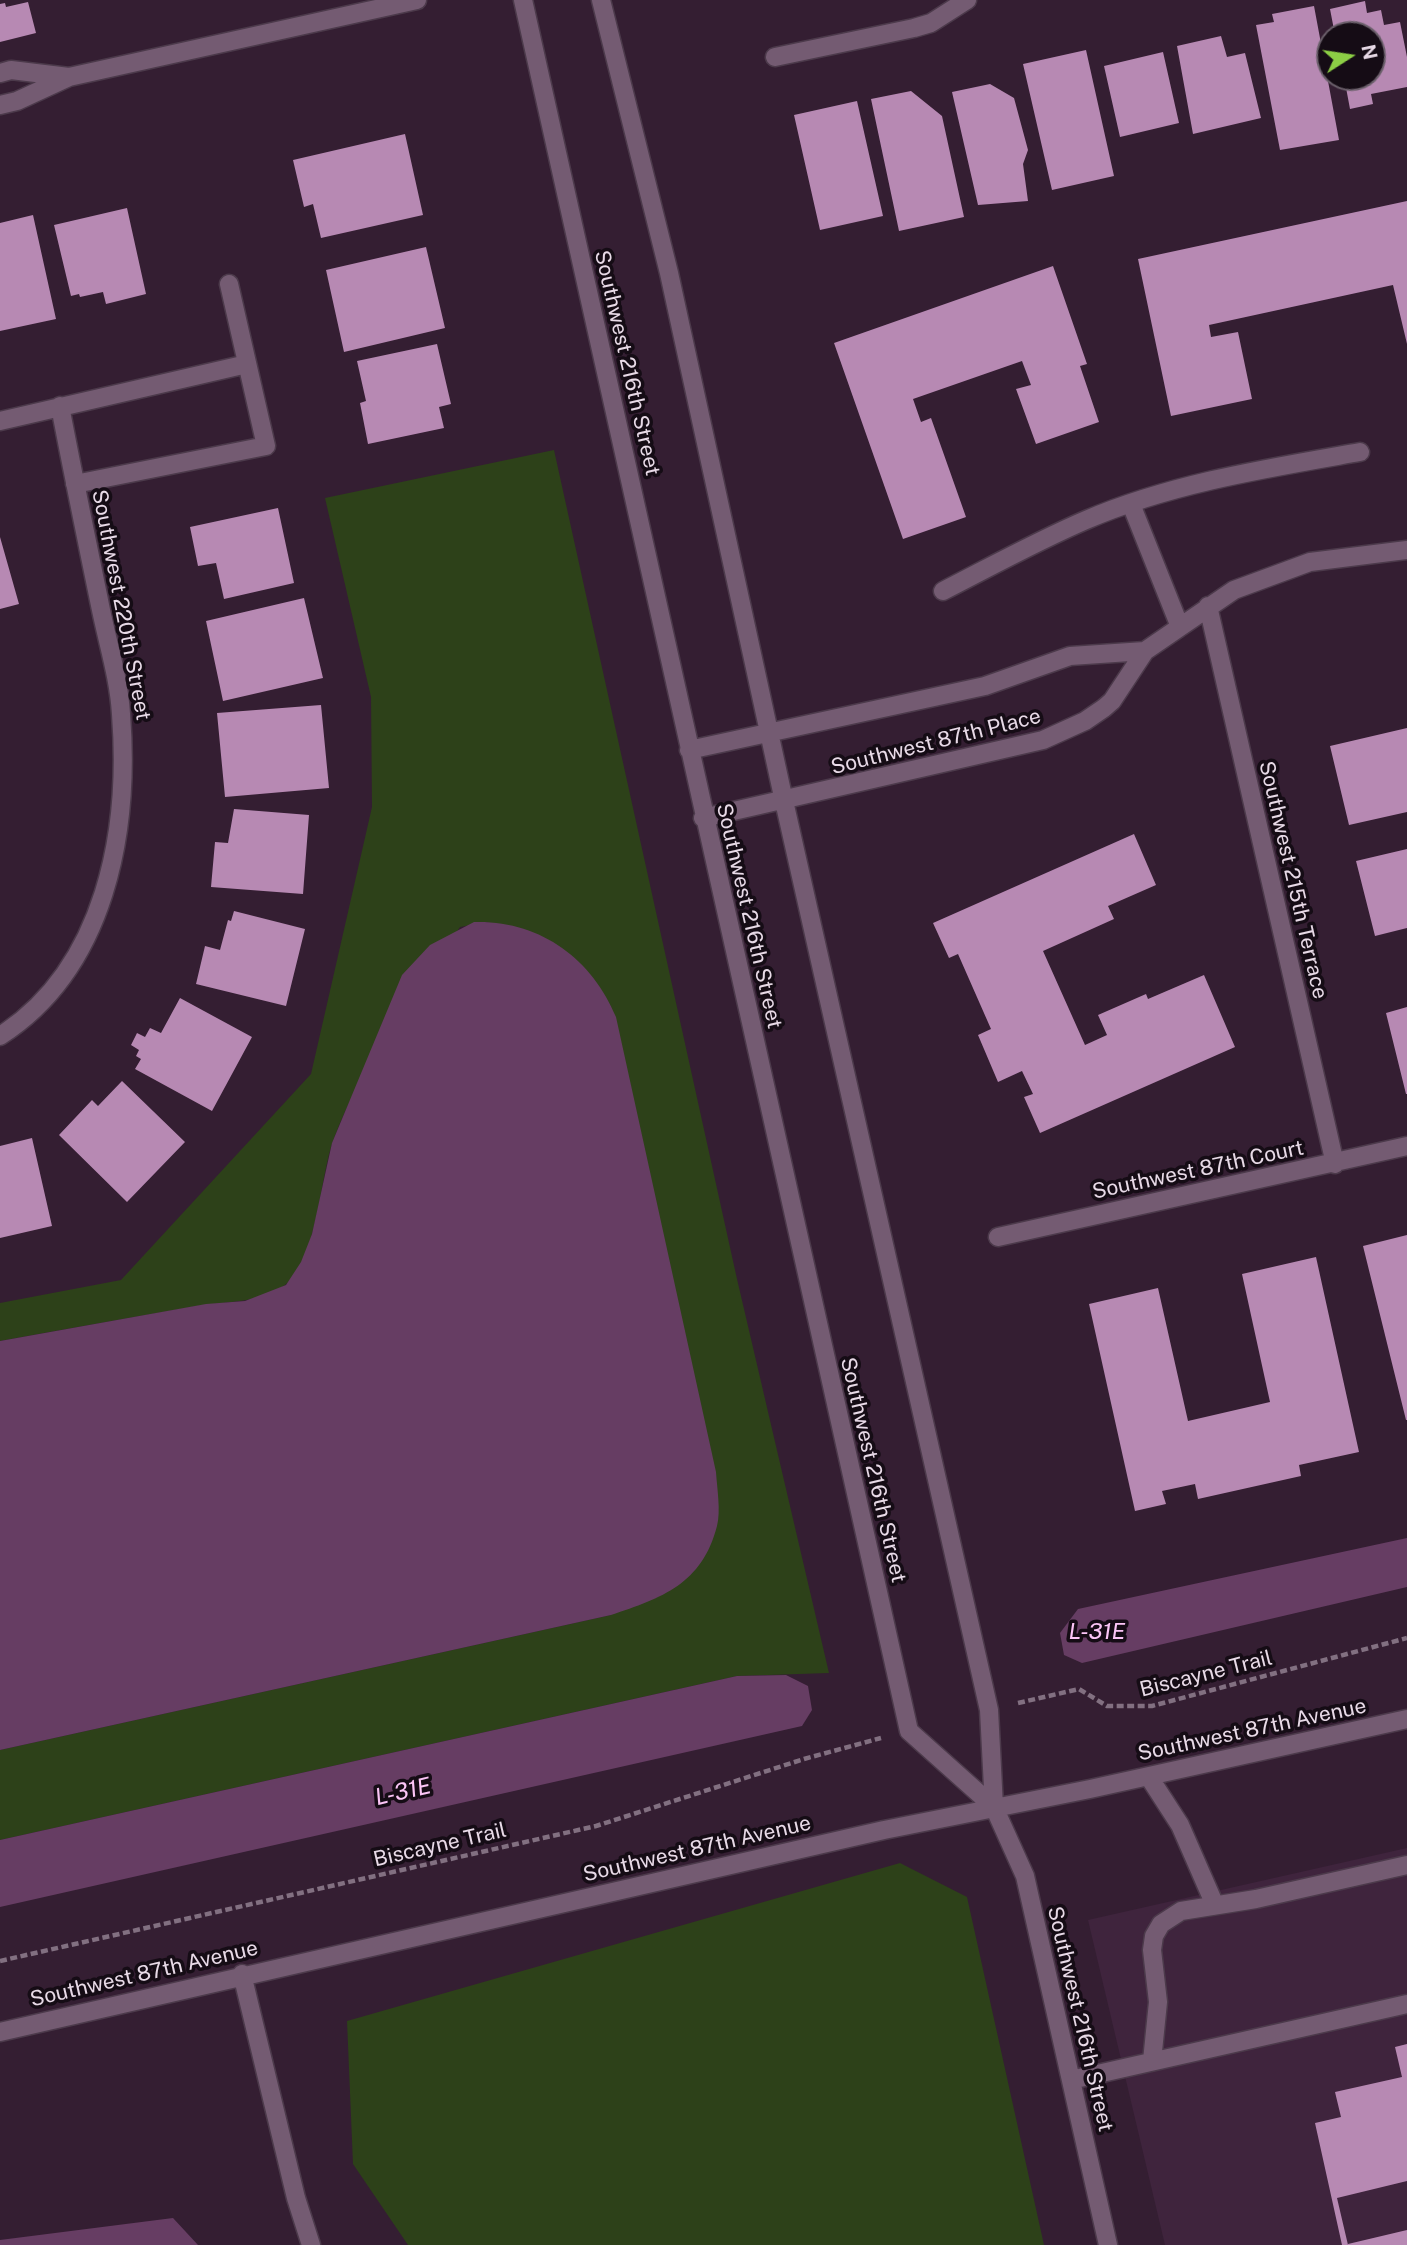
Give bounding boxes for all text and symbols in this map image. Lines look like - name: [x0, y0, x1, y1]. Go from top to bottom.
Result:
- north arrow: [1316, 21, 1386, 91]
- text: N: [1357, 42, 1382, 62]
- street label: Southwest 216th Street: [589, 248, 665, 478]
- street label: Southwest 220th Street: [86, 488, 156, 722]
- street label: Southwest 87th Place: [828, 704, 1044, 780]
- street label: Southwest 215th Terrace: [1253, 759, 1333, 1001]
- street label: Southwest 216th Street: [711, 801, 787, 1031]
- street label: Southwest 87th Court: [1090, 1135, 1306, 1205]
- street label: Southwest 216th Street: [835, 1355, 911, 1585]
- water label: L-31E: [1069, 1618, 1125, 1646]
- street label: Biscayne Trail: [1137, 1645, 1275, 1703]
- street label: Southwest 87th Avenue: [1135, 1693, 1369, 1767]
- water label: L-31E: [372, 1772, 434, 1812]
- street label: Southwest 87th Avenue: [581, 1811, 813, 1887]
- street label: Biscayne Trail: [371, 1817, 509, 1873]
- street label: Southwest 216th Street: [1042, 1904, 1118, 2134]
- street label: Southwest 87th Avenue: [28, 1936, 260, 2012]

